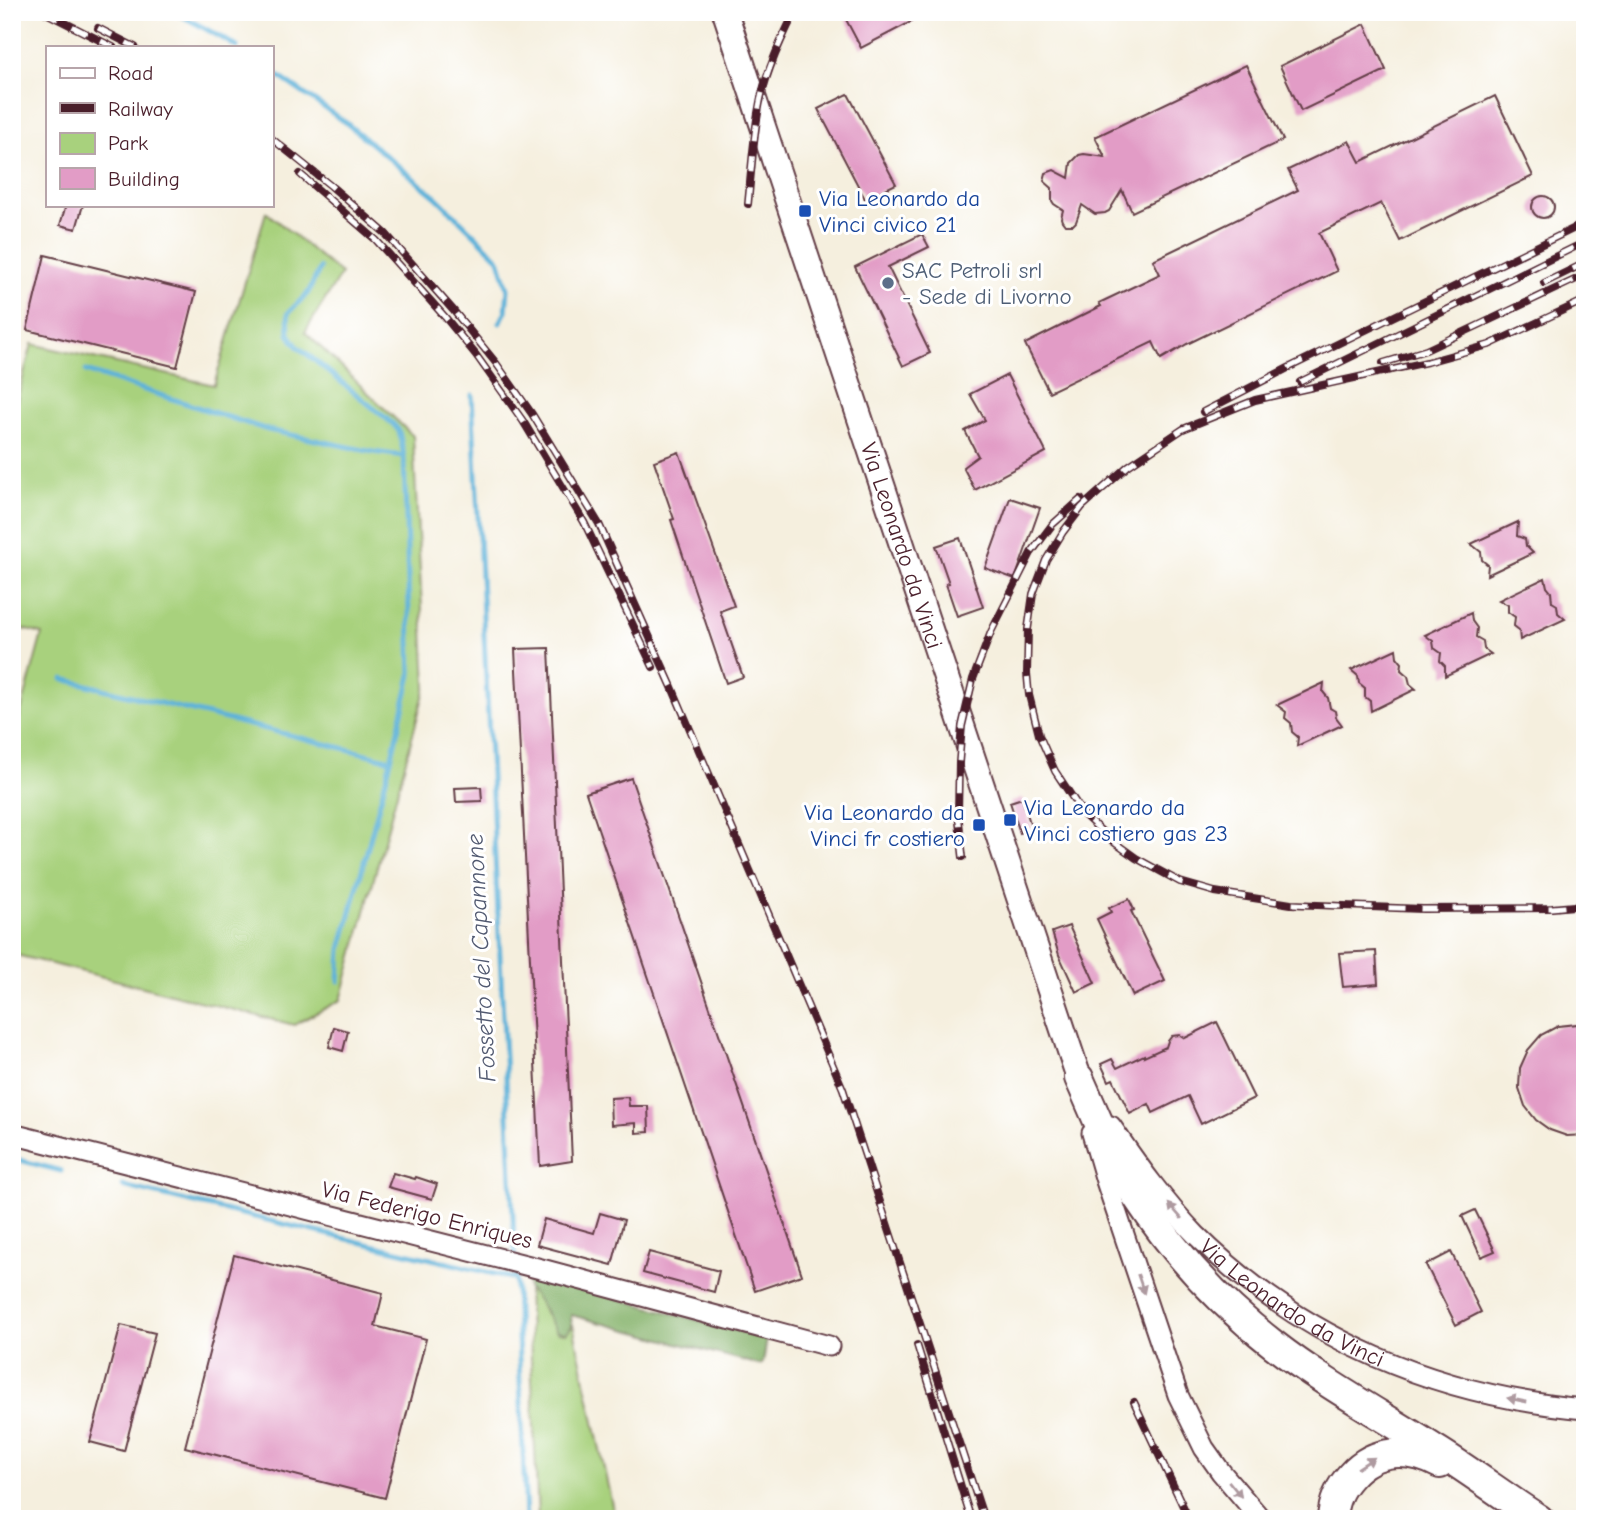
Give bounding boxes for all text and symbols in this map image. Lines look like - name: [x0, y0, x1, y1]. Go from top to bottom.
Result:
- legend: [46, 46, 273, 206]
- text: Road: [108, 61, 153, 85]
- text: Railway: [108, 97, 173, 121]
- text: Park: [108, 131, 148, 155]
- text: Building: [108, 167, 180, 191]
- place label: Via Leonardo da Vinci civico 21: [819, 185, 980, 238]
- marker: Via Leonardo da Vinci civico 21: [797, 203, 813, 219]
- place label: SAC Petroli srl - Sede di Livorno: [902, 257, 1072, 310]
- marker: SAC Petroli srl - Sede di Livorno: [880, 275, 896, 291]
- street label: Via Leonardo da Vinci: [855, 439, 949, 652]
- place label: Via Leonardo da Vinci costiero gas 23: [1024, 794, 1228, 847]
- place label: Via Leonardo da Vinci fr costiero: [804, 799, 965, 852]
- marker: Via Leonardo da Vinci costiero gas 23: [1002, 812, 1018, 828]
- marker: Via Leonardo da Vinci fr costiero: [971, 817, 987, 833]
- water label: Fossetto del Capannone: [461, 833, 501, 1083]
- street label: Via Federigo Enriques: [319, 1176, 535, 1254]
- one-way arrow: [1168, 1202, 1183, 1219]
- street label: Via Leonardo da Vinci: [1195, 1233, 1388, 1372]
- one-way arrow: [1136, 1274, 1146, 1295]
- one-way arrow: [1506, 1394, 1528, 1405]
- one-way arrow: [1356, 1457, 1375, 1470]
- one-way arrow: [1227, 1480, 1242, 1498]

